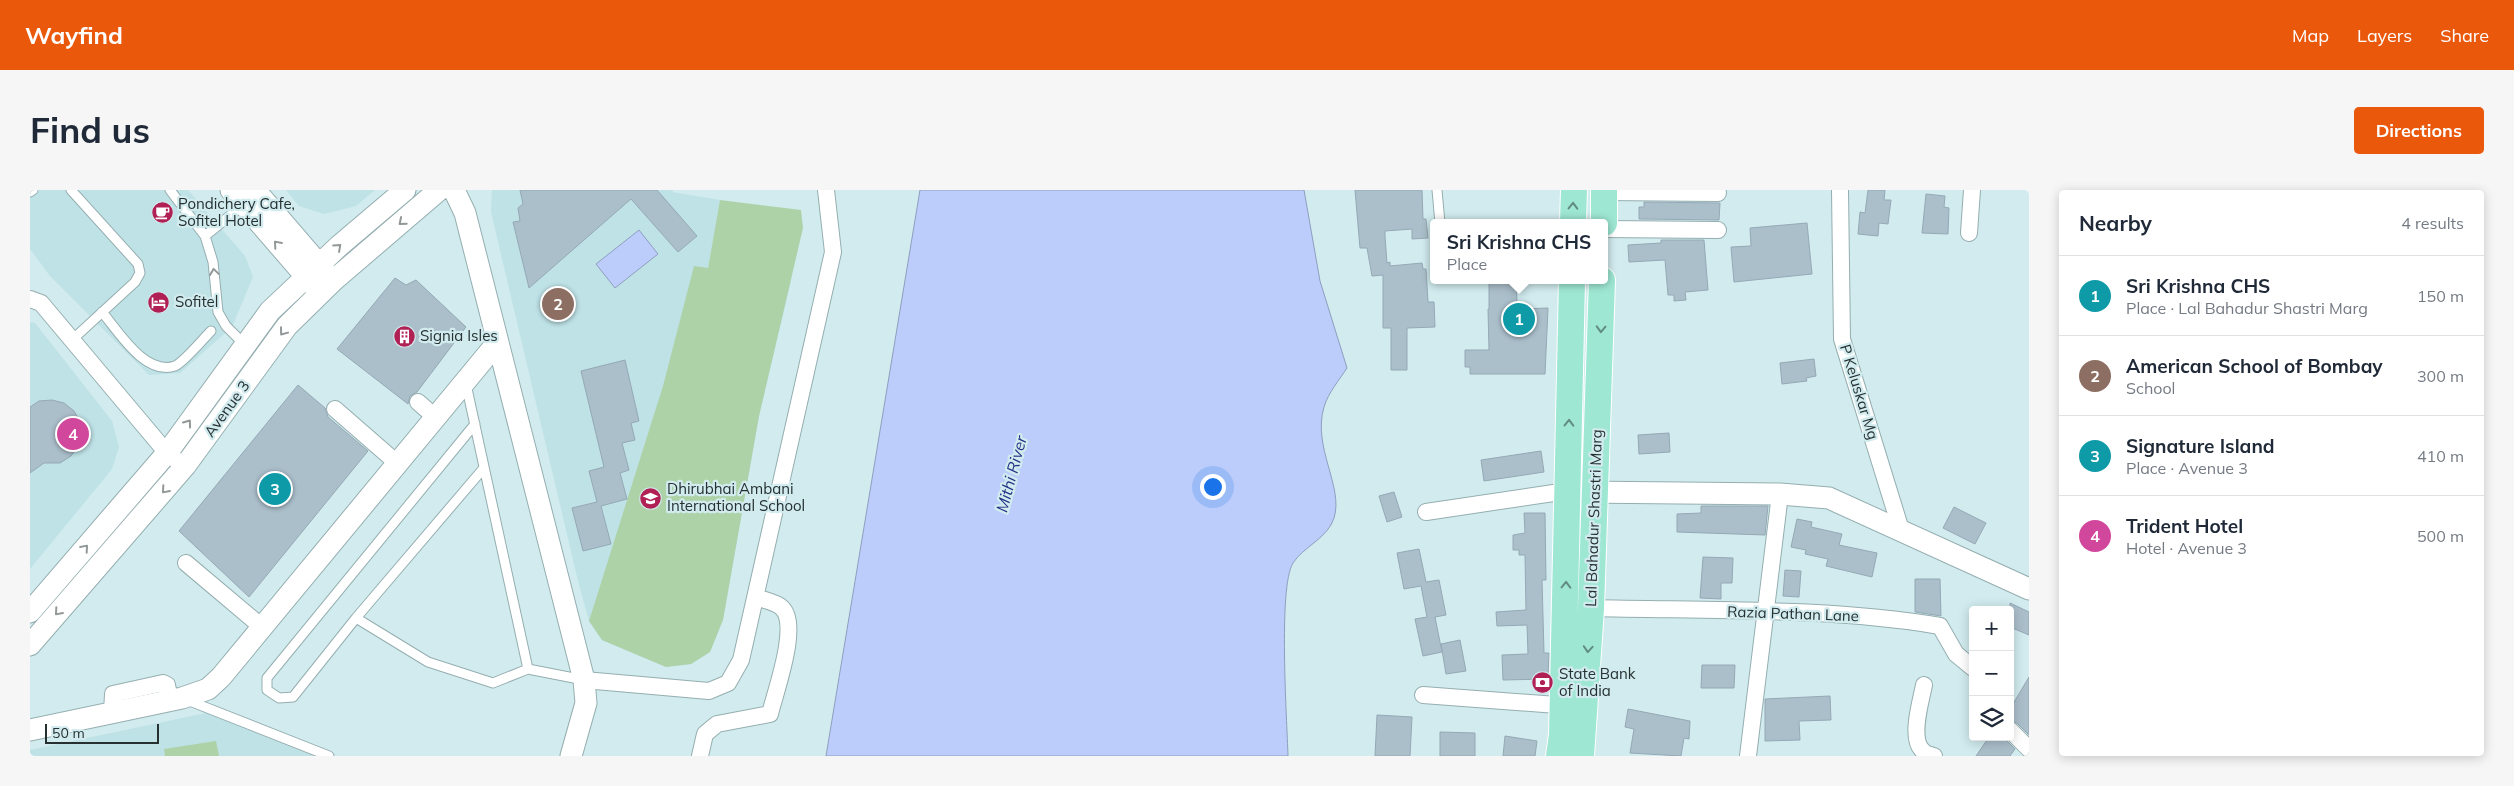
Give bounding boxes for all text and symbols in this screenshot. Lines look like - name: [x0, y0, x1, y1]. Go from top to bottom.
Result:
- text: Wayfind: [25, 20, 123, 50]
- text: Map: [2292, 24, 2329, 47]
- text: Layers: [2357, 24, 2412, 47]
- text: Share: [2440, 24, 2489, 47]
- button: Directions: [2354, 107, 2484, 154]
- text: Find us: [30, 108, 150, 152]
- place label: Pondichery Cafe, Sofitel Hotel: [178, 194, 295, 230]
- cafe icon: Pondichery Cafe, Sofitel Hotel: [150, 201, 174, 225]
- one-way arrow: [1568, 202, 1578, 210]
- text: Nearby: [2079, 210, 2152, 236]
- text: 4 results: [2401, 213, 2464, 233]
- one-way arrow: [399, 216, 408, 225]
- popup: [1430, 219, 1608, 284]
- text: Sri Krishna CHS: [1447, 230, 1591, 254]
- one-way arrow: [274, 240, 283, 249]
- one-way arrow: [333, 244, 342, 253]
- text: Place: [1447, 254, 1487, 274]
- one-way arrow: [209, 268, 220, 276]
- text: Sri Krishna CHS: [2126, 274, 2270, 298]
- pin: 2: [542, 285, 574, 323]
- text: 1: [2090, 286, 2100, 306]
- text: 150 m: [2417, 286, 2464, 306]
- hotel icon: Sofitel: [147, 290, 171, 314]
- place label: Sofitel: [175, 292, 218, 311]
- text: Place · Lal Bahadur Shastri Marg: [2126, 298, 2368, 318]
- pin: 1: [1503, 300, 1535, 338]
- building icon: Signia Isles: [392, 324, 416, 348]
- one-way arrow: [1595, 325, 1606, 333]
- one-way arrow: [280, 326, 289, 336]
- place label: Signia Isles: [420, 326, 498, 345]
- street label: P Keluskar Mg: [1836, 342, 1883, 442]
- text: American School of Bombay: [2126, 354, 2383, 378]
- text: 2: [2090, 366, 2100, 386]
- text: 300 m: [2417, 366, 2464, 386]
- street label: Avenue 3: [200, 377, 253, 441]
- text: School: [2126, 378, 2175, 398]
- pin: 4: [57, 415, 89, 453]
- one-way arrow: [1564, 418, 1574, 426]
- one-way arrow: [182, 419, 191, 429]
- street label: Lal Bahadur Shastri Marg: [1581, 429, 1606, 607]
- water label: Mithi River: [991, 432, 1031, 514]
- text: Signature Island: [2126, 434, 2275, 458]
- text: 3: [2090, 446, 2100, 466]
- text: 410 m: [2417, 446, 2464, 466]
- text: Place · Avenue 3: [2126, 458, 2248, 478]
- pin: 3: [259, 470, 291, 508]
- your location: [1200, 474, 1226, 500]
- place label: Dhirubhai Ambani International School: [667, 479, 805, 515]
- one-way arrow: [161, 484, 170, 493]
- school or university icon: Dhirubhai Ambani International School: [639, 486, 663, 510]
- text: Trident Hotel: [2126, 514, 2243, 538]
- text: 4: [2090, 526, 2100, 546]
- text: 500 m: [2417, 526, 2464, 546]
- text: Hotel · Avenue 3: [2126, 538, 2247, 558]
- one-way arrow: [79, 545, 88, 554]
- one-way arrow: [1560, 581, 1571, 589]
- street label: Razia Pathan Lane: [1727, 602, 1859, 625]
- map controls: [1969, 606, 2014, 741]
- button: +: [1969, 606, 2014, 651]
- one-way arrow: [55, 607, 64, 616]
- one-way arrow: [1583, 645, 1594, 653]
- button: −: [1969, 651, 2014, 696]
- place label: State Bank of India: [1559, 664, 1636, 700]
- bank icon: State Bank of India: [1531, 671, 1555, 695]
- button: layers: [1969, 696, 2014, 741]
- scale bar: [45, 721, 159, 744]
- text: 50 m: [52, 724, 85, 742]

